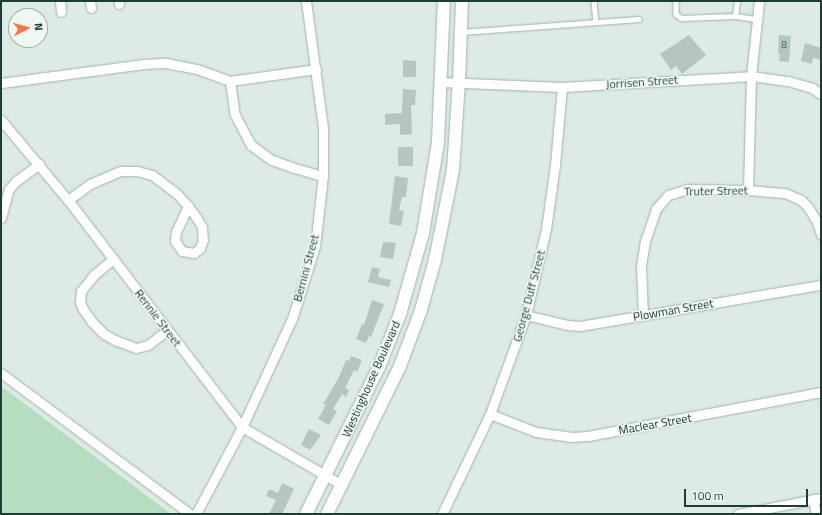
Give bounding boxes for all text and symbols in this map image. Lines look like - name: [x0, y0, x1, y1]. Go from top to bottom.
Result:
- north arrow: [8, 8, 48, 48]
- text: N: [31, 22, 47, 31]
- house number: 8: [781, 39, 787, 51]
- street label: Jorrisen Street: [605, 72, 679, 92]
- street label: Truter Street: [684, 183, 748, 199]
- street label: Bernini Street: [290, 233, 322, 303]
- street label: George Duff Street: [510, 249, 548, 343]
- street label: Rennie Street: [132, 286, 184, 350]
- street label: Plowman Street: [632, 296, 714, 324]
- street label: Westinghouse Boulevard: [339, 319, 403, 439]
- street label: Maclear Street: [617, 410, 693, 438]
- scale bar: [686, 481, 810, 507]
- text: 100 m: [691, 486, 724, 505]

